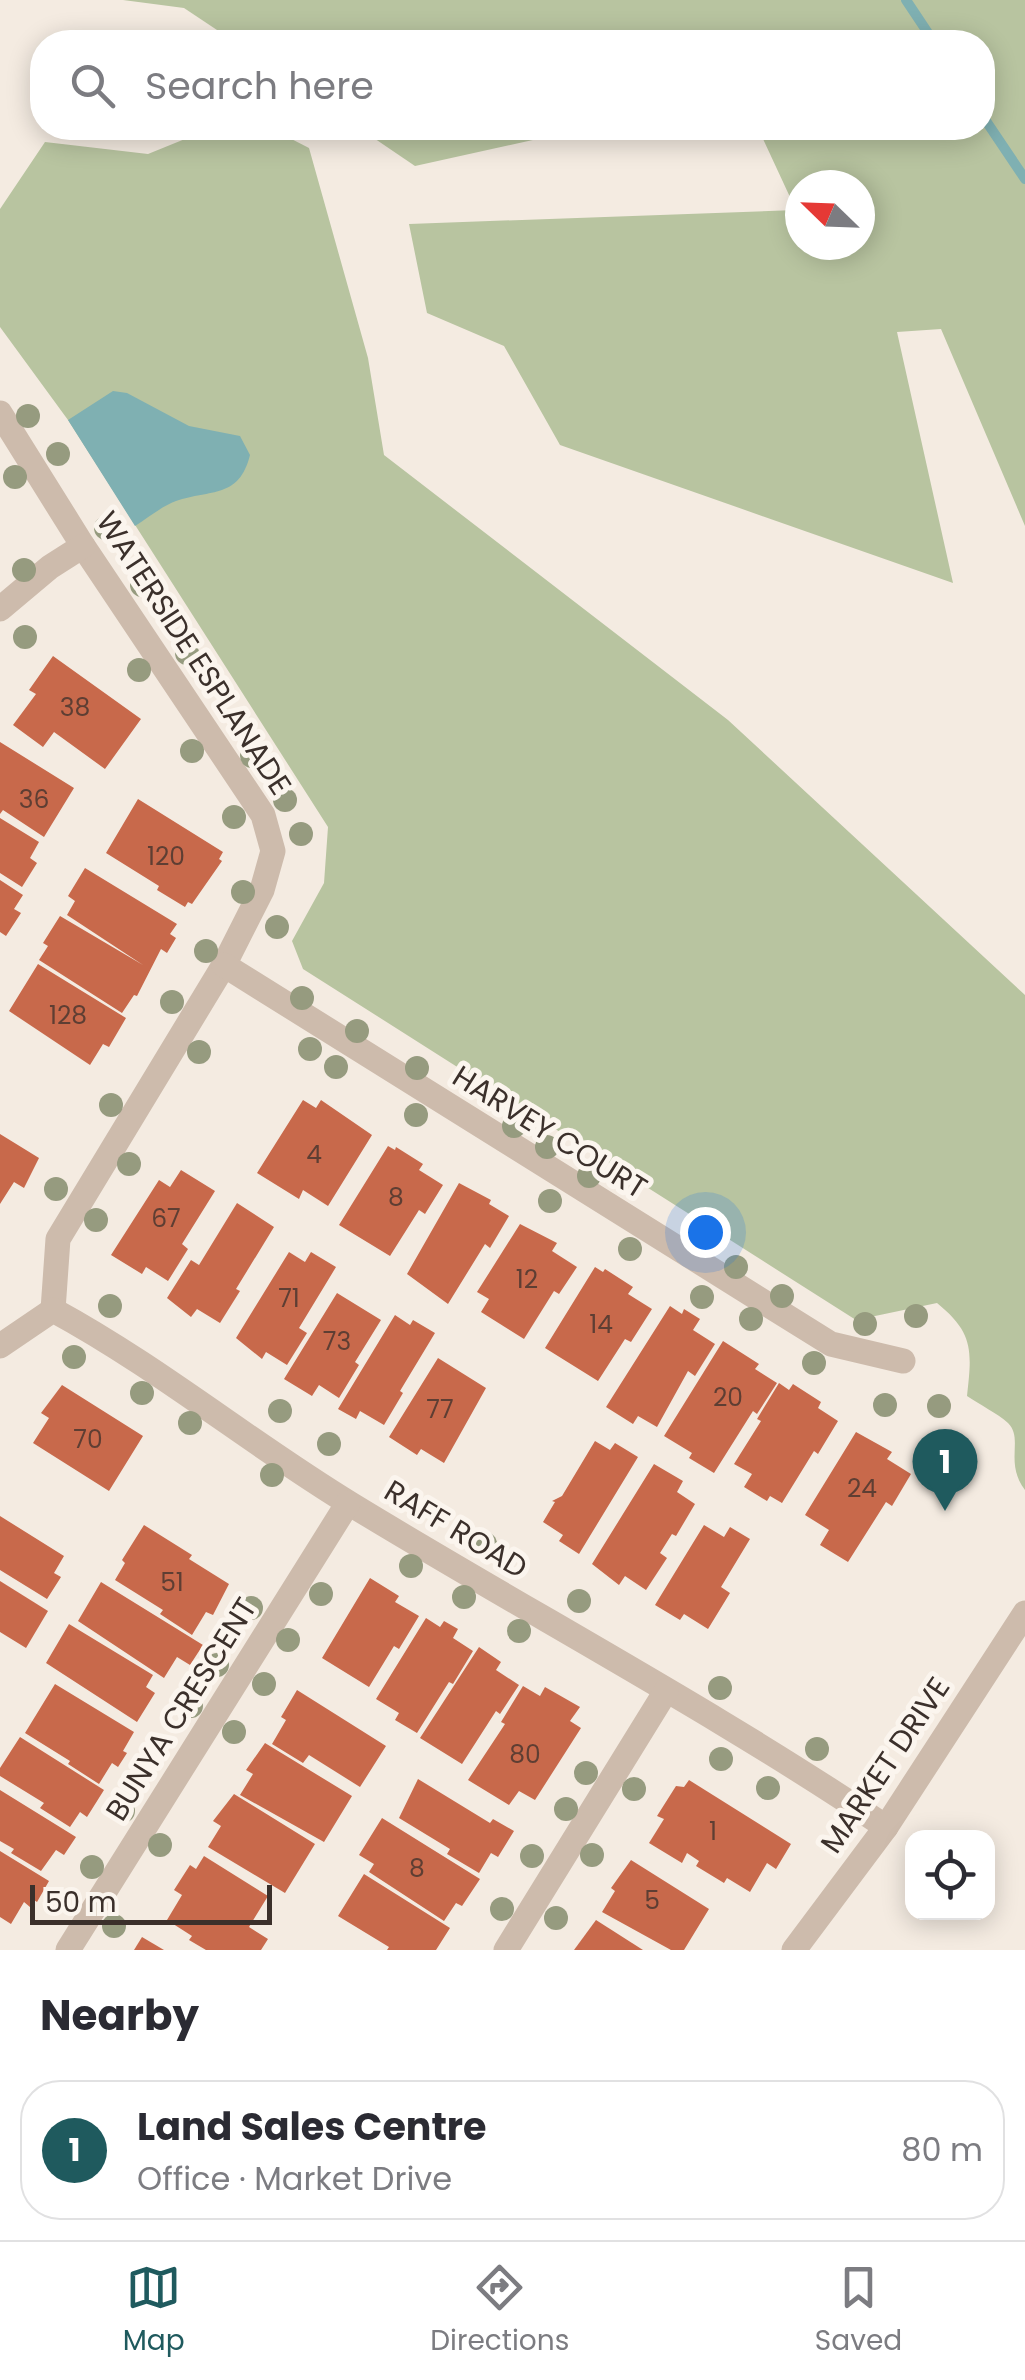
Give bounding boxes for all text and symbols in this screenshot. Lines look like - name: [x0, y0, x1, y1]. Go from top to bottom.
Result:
- search box: [30, 30, 995, 140]
- icon: search: [65, 58, 120, 113]
- text: Search here: [145, 59, 374, 112]
- north arrow: [785, 170, 875, 260]
- street label: WATERSIDE ESPLANADE: [86, 503, 302, 803]
- house number: 38: [60, 690, 90, 725]
- house number: 36: [19, 782, 49, 817]
- house number: 120: [147, 839, 185, 874]
- house number: 128: [49, 998, 87, 1033]
- street label: HARVEY COURT: [445, 1055, 655, 1209]
- house number: 4: [306, 1137, 322, 1172]
- house number: 8: [388, 1180, 404, 1215]
- house number: 67: [151, 1201, 181, 1236]
- your location: [680, 1207, 731, 1258]
- house number: 12: [516, 1262, 538, 1297]
- house number: 71: [278, 1281, 300, 1316]
- house number: 14: [589, 1307, 613, 1342]
- house number: 73: [323, 1324, 351, 1359]
- house number: 20: [713, 1380, 743, 1415]
- house number: 77: [426, 1392, 454, 1427]
- house number: 70: [73, 1422, 103, 1457]
- pin: 1: [912, 1428, 978, 1511]
- street label: RAFF ROAD: [376, 1469, 536, 1589]
- house number: 24: [847, 1471, 877, 1506]
- house number: 51: [160, 1565, 184, 1600]
- street label: BUNYA CRESCENT: [95, 1589, 267, 1829]
- street label: MARKET DRIVE: [810, 1668, 960, 1862]
- house number: 80: [509, 1737, 541, 1772]
- house number: 1: [709, 1814, 717, 1849]
- map controls: [905, 1830, 995, 1920]
- button: locate: [905, 1830, 995, 1920]
- house number: 8: [409, 1851, 425, 1886]
- scale bar: [30, 1880, 272, 1924]
- text: 50 m: [45, 1883, 116, 1922]
- house number: 5: [644, 1883, 660, 1918]
- text: Nearby: [40, 1986, 199, 2045]
- text: Land Sales Centre: [137, 2100, 487, 2153]
- text: 1: [68, 2127, 81, 2172]
- text: 80 m: [901, 2127, 983, 2172]
- text: Office · Market Drive: [137, 2156, 452, 2201]
- tab: Map: [123, 2260, 185, 2362]
- tab: Directions: [430, 2260, 569, 2362]
- tab: Saved: [815, 2260, 902, 2362]

